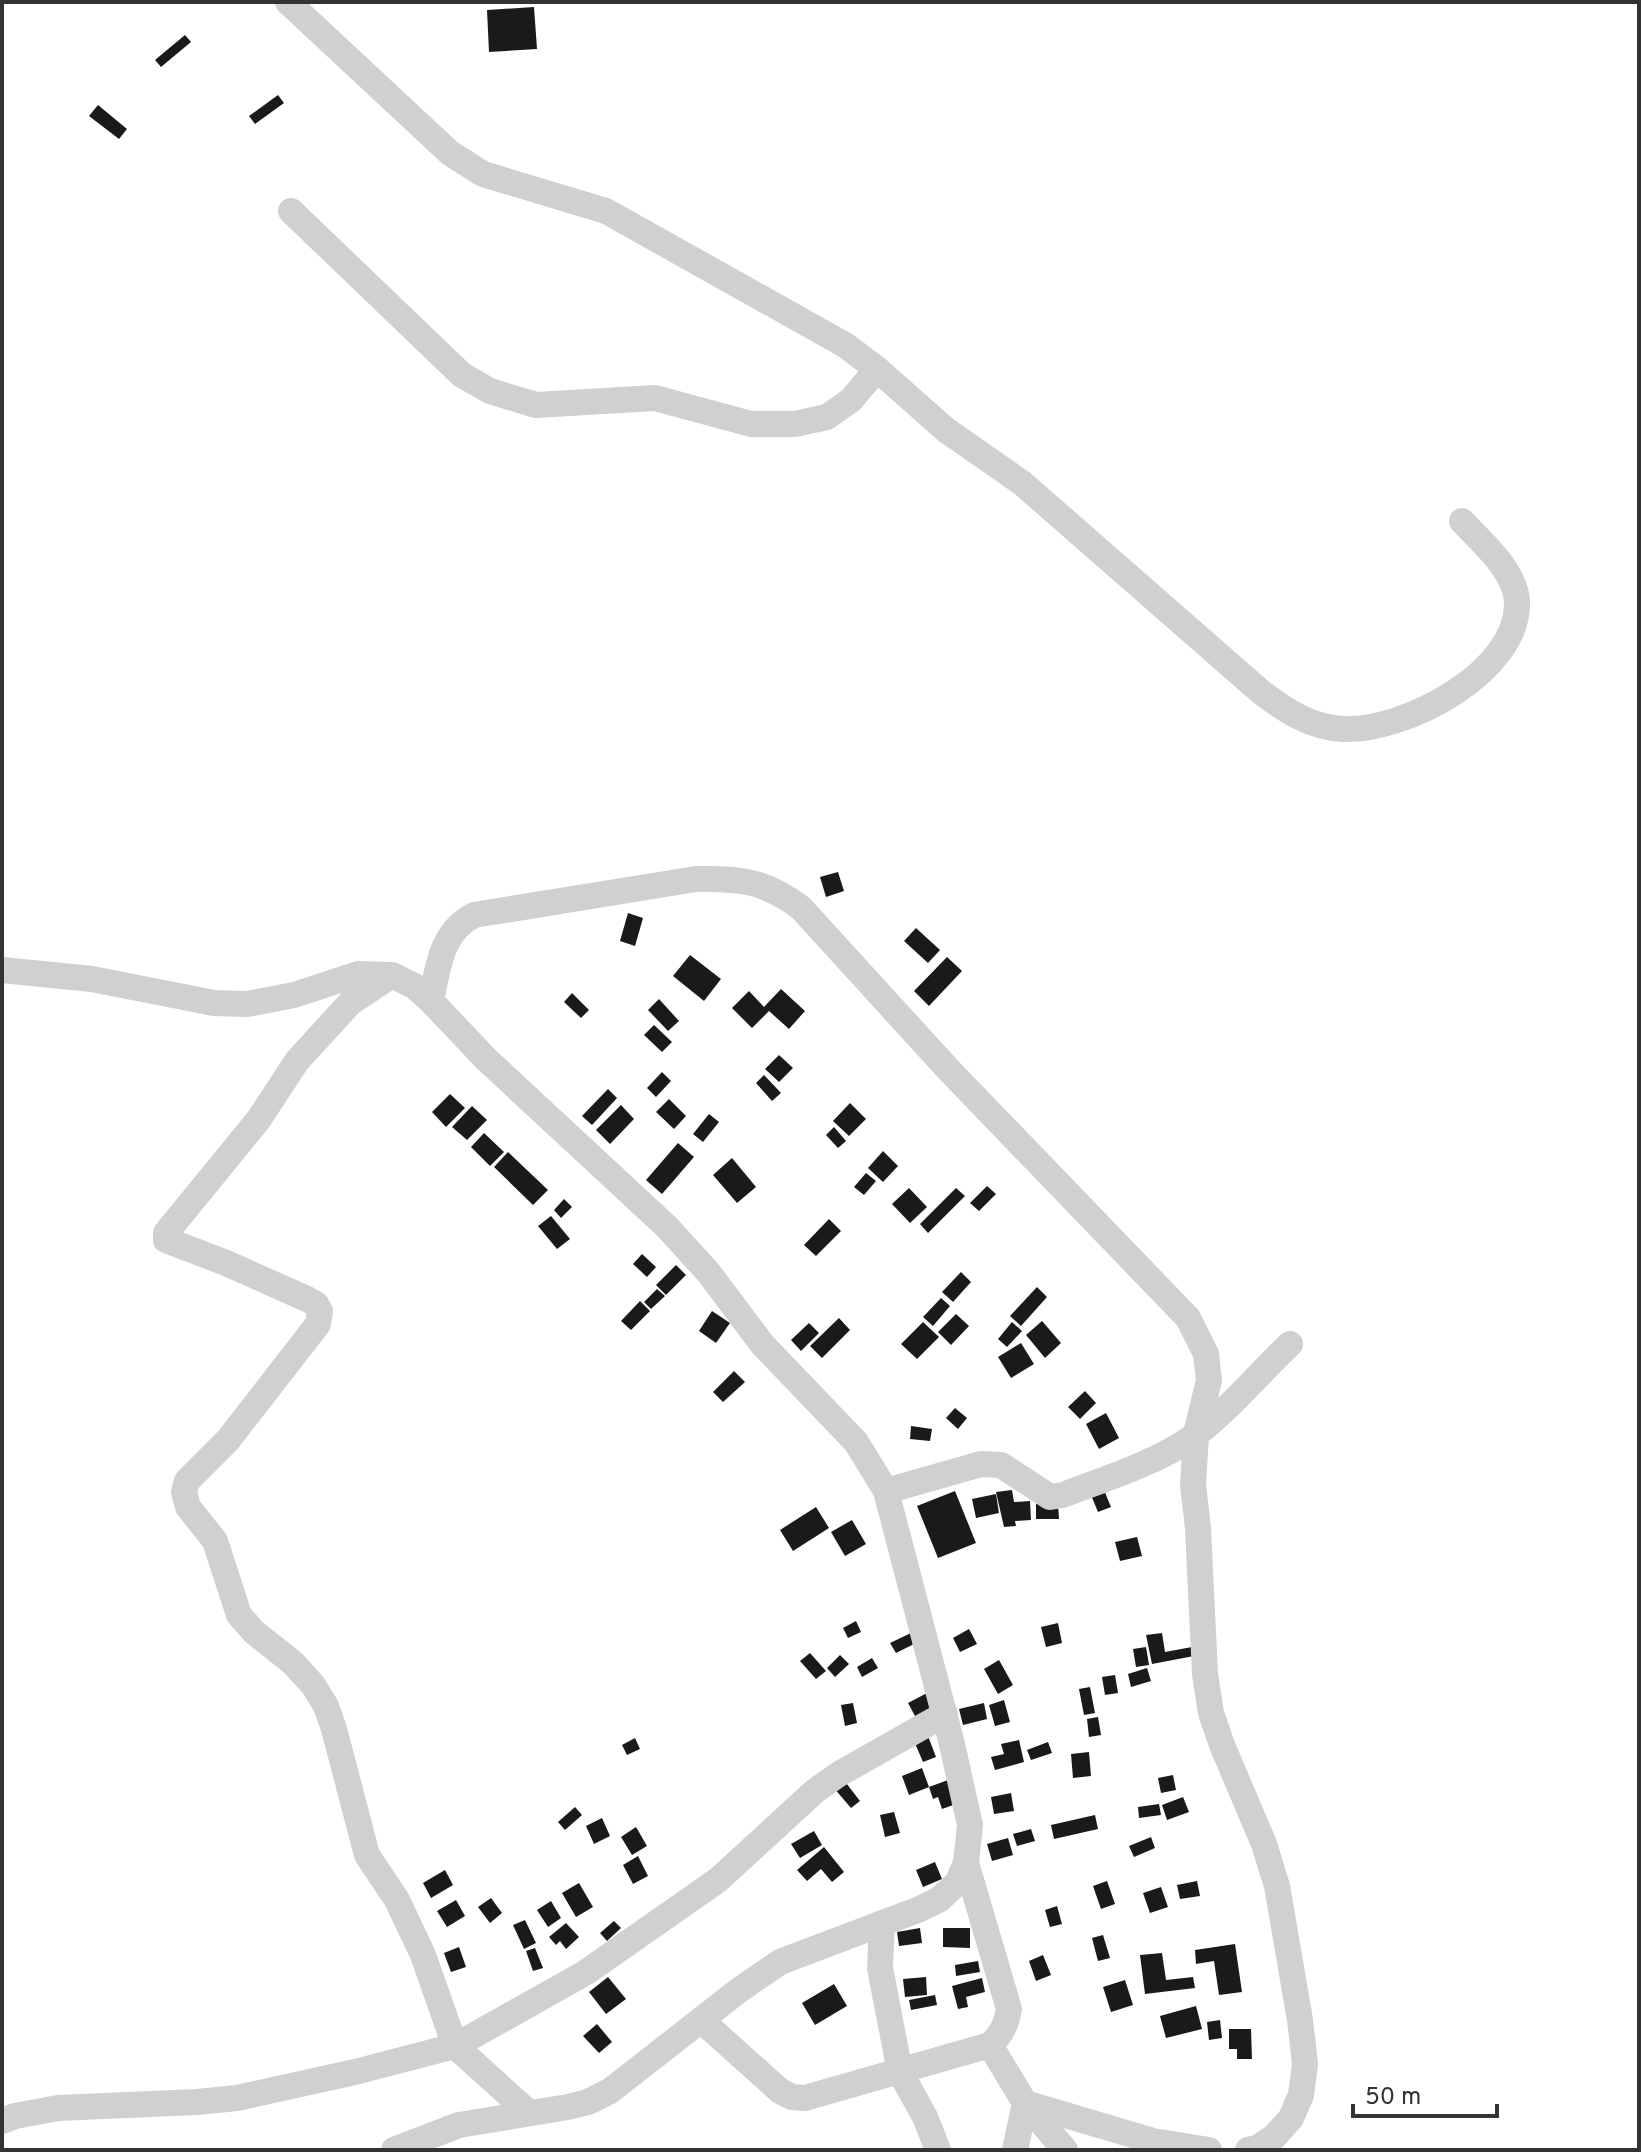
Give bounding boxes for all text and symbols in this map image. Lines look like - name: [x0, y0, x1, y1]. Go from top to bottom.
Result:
- scale bar: [1353, 2068, 1497, 2118]
- text: 50 m: [1365, 2083, 1421, 2113]

